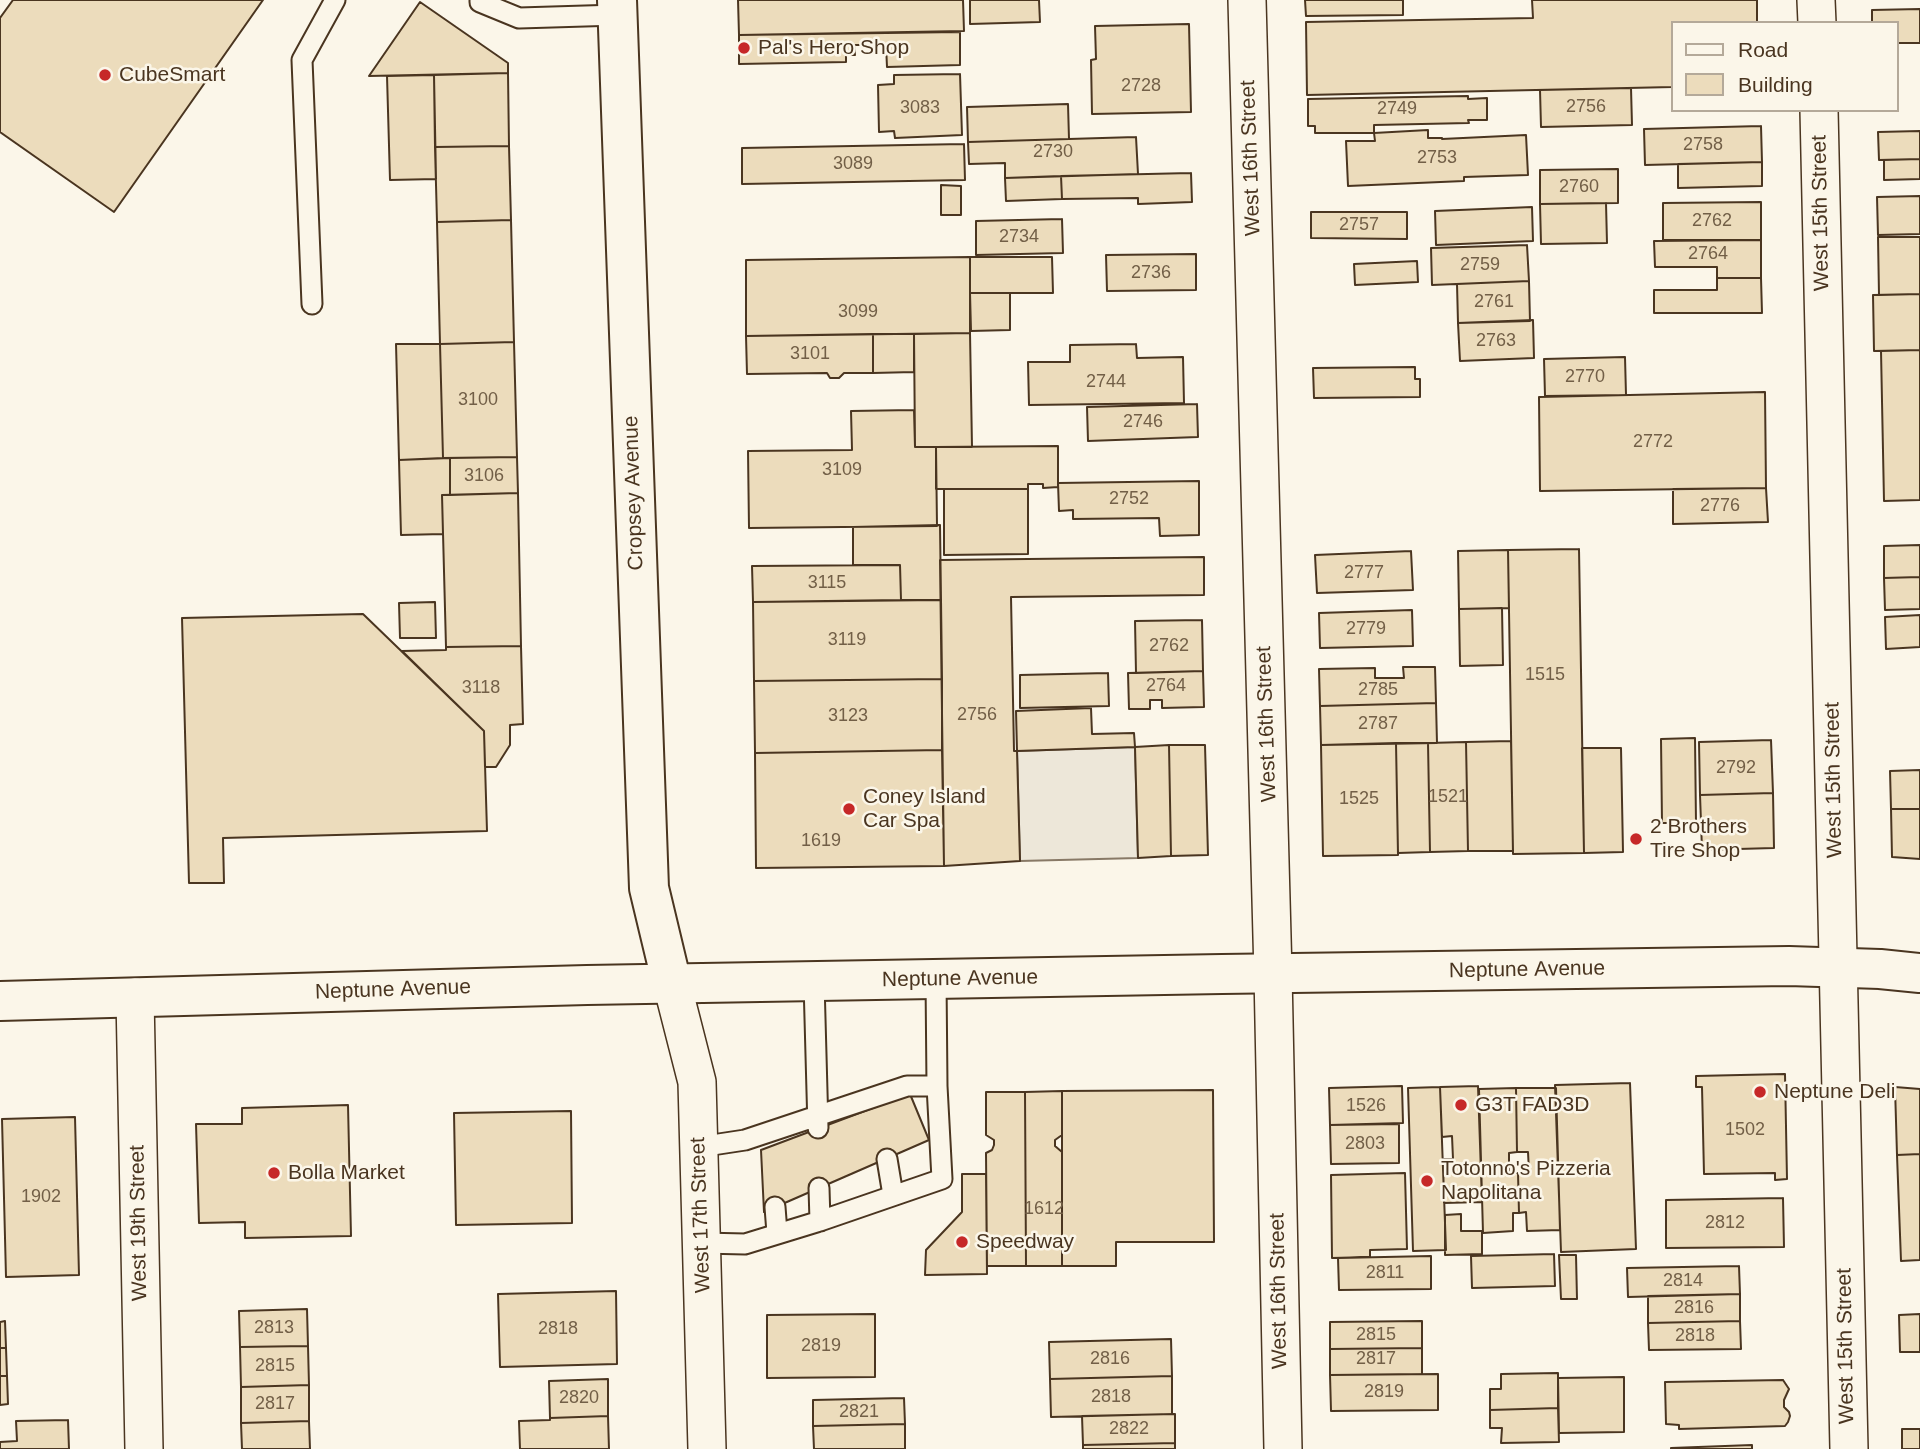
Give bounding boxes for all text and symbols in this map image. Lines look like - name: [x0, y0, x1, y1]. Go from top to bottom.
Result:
- legend: [1672, 21, 1899, 112]
- place label: Pal's Hero Shop: [758, 35, 909, 61]
- text: Road: [1738, 38, 1788, 61]
- marker: Pal's Hero Shop: [736, 40, 752, 56]
- place label: CubeSmart: [119, 62, 225, 88]
- marker: CubeSmart: [97, 67, 113, 83]
- text: Building: [1738, 73, 1813, 96]
- house number: 2728: [1121, 75, 1161, 97]
- street label: West 16th Street: [1236, 80, 1266, 236]
- house number: 2756: [1566, 96, 1606, 118]
- house number: 3083: [900, 97, 940, 119]
- house number: 2749: [1377, 98, 1417, 120]
- house number: 2758: [1683, 134, 1723, 156]
- street label: West 15th Street: [1807, 135, 1835, 291]
- house number: 2730: [1033, 141, 1073, 163]
- house number: 2753: [1417, 147, 1457, 169]
- house number: 3089: [833, 153, 873, 175]
- house number: 2760: [1559, 176, 1599, 198]
- house number: 2762: [1692, 210, 1732, 232]
- house number: 2757: [1339, 214, 1379, 236]
- house number: 2734: [999, 226, 1039, 248]
- house number: 2764: [1688, 243, 1728, 265]
- house number: 2759: [1460, 254, 1500, 276]
- house number: 2736: [1131, 262, 1171, 284]
- house number: 2761: [1474, 291, 1514, 313]
- house number: 3099: [838, 301, 878, 323]
- house number: 2763: [1476, 330, 1516, 352]
- house number: 3101: [790, 343, 830, 365]
- house number: 2770: [1565, 366, 1605, 388]
- house number: 2744: [1086, 371, 1126, 393]
- house number: 3100: [458, 389, 498, 411]
- house number: 2746: [1123, 411, 1163, 433]
- street label: Cropsey Avenue: [619, 415, 649, 571]
- house number: 2772: [1633, 431, 1673, 453]
- house number: 3109: [822, 459, 862, 481]
- house number: 3106: [464, 465, 504, 487]
- house number: 2752: [1109, 488, 1149, 510]
- house number: 2776: [1700, 495, 1740, 517]
- house number: 2777: [1344, 562, 1384, 584]
- house number: 3115: [808, 572, 846, 594]
- house number: 2779: [1346, 618, 1386, 640]
- house number: 3119: [828, 629, 866, 651]
- house number: 2762: [1149, 635, 1189, 657]
- street label: West 16th Street: [1252, 646, 1282, 802]
- house number: 1515: [1525, 664, 1565, 686]
- house number: 2764: [1146, 675, 1186, 697]
- house number: 3118: [462, 677, 500, 699]
- house number: 2785: [1358, 679, 1398, 701]
- street label: West 15th Street: [1820, 702, 1848, 858]
- house number: 2756: [957, 704, 997, 726]
- house number: 3123: [828, 705, 868, 727]
- house number: 2787: [1358, 713, 1398, 735]
- house number: 2792: [1716, 757, 1756, 779]
- place label: Coney Island Car Spa: [863, 784, 986, 834]
- house number: 1521: [1428, 786, 1468, 808]
- house number: 1525: [1339, 788, 1379, 810]
- marker: Coney Island Car Spa: [841, 801, 857, 817]
- place label: 2 Brothers Tire Shop: [1650, 814, 1747, 864]
- house number: 1619: [801, 830, 841, 852]
- marker: 2 Brothers Tire Shop: [1628, 831, 1644, 847]
- street label: Neptune Avenue: [1449, 956, 1605, 984]
- street label: Neptune Avenue: [882, 965, 1038, 993]
- street label: Neptune Avenue: [315, 975, 471, 1005]
- place label: Neptune Deli: [1774, 1079, 1895, 1105]
- marker: Neptune Deli: [1752, 1084, 1768, 1100]
- place label: G3T FAD3D: [1475, 1092, 1589, 1118]
- house number: 1526: [1346, 1095, 1386, 1117]
- marker: G3T FAD3D: [1453, 1097, 1469, 1113]
- house number: 1502: [1725, 1119, 1765, 1141]
- house number: 2803: [1345, 1133, 1385, 1155]
- street label: West 17th Street: [686, 1137, 716, 1293]
- street label: West 19th Street: [125, 1145, 153, 1301]
- place label: Totonno's Pizzeria Napolitana: [1441, 1156, 1611, 1206]
- place label: Bolla Market: [288, 1160, 405, 1186]
- marker: Bolla Market: [266, 1165, 282, 1181]
- marker: Totonno's Pizzeria Napolitana: [1419, 1173, 1435, 1189]
- house number: 1902: [21, 1186, 61, 1208]
- house number: 1612: [1024, 1198, 1064, 1220]
- house number: 2812: [1705, 1212, 1745, 1234]
- street label: West 16th Street: [1265, 1213, 1293, 1369]
- place label: Speedway: [976, 1229, 1074, 1255]
- marker: Speedway: [954, 1234, 970, 1250]
- house number: 2811: [1366, 1262, 1404, 1284]
- street label: West 15th Street: [1832, 1268, 1860, 1424]
- house number: 2814: [1663, 1270, 1703, 1292]
- house number: 2816: [1674, 1297, 1714, 1319]
- house number: 2813: [254, 1317, 294, 1339]
- house number: 2818: [538, 1318, 578, 1340]
- house number: 2815: [1356, 1324, 1396, 1346]
- house number: 2818: [1675, 1325, 1715, 1347]
- house number: 2819: [801, 1335, 841, 1357]
- house number: 2816: [1090, 1348, 1130, 1370]
- house number: 2817: [1356, 1348, 1396, 1370]
- house number: 2815: [255, 1355, 295, 1377]
- house number: 2819: [1364, 1381, 1404, 1403]
- house number: 2818: [1091, 1386, 1131, 1408]
- house number: 2820: [559, 1387, 599, 1409]
- house number: 2817: [255, 1393, 295, 1415]
- house number: 2821: [839, 1401, 879, 1423]
- house number: 2822: [1109, 1418, 1149, 1440]

